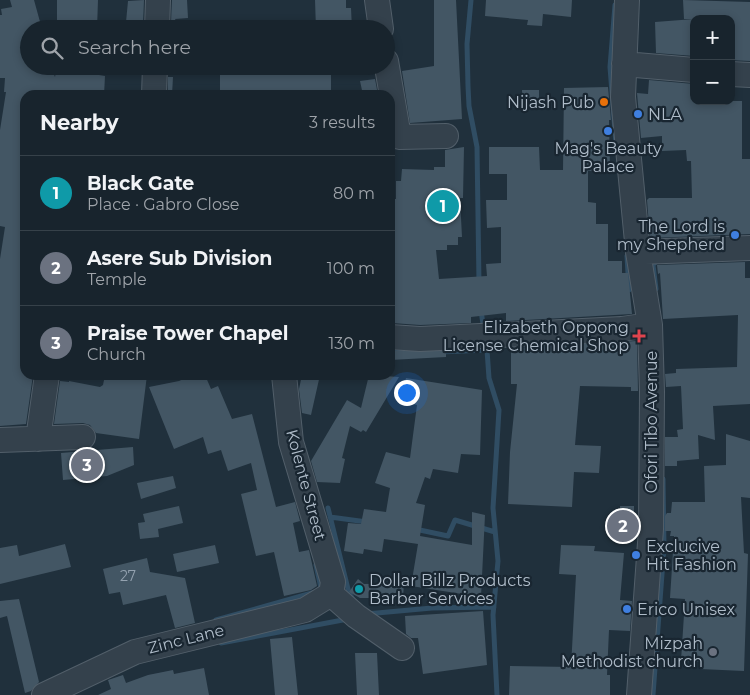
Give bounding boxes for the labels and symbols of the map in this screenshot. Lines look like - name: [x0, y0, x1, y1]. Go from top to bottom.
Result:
- place label: Nijash Pub: [507, 93, 594, 112]
- marker: Nijash Pub: [598, 96, 610, 108]
- place label: NLA: [648, 105, 682, 124]
- marker: NLA: [632, 108, 644, 120]
- marker: Mag's Beauty Palace: [602, 125, 614, 137]
- place label: Mag's Beauty Palace: [554, 139, 662, 176]
- pin: 1: [427, 187, 459, 225]
- place label: The Lord is my Shepherd: [617, 217, 725, 254]
- marker: The Lord is my Shepherd: [729, 229, 741, 241]
- place label: Elizabeth Oppong License Chemical Shop: [443, 318, 629, 355]
- marker: Elizabeth Oppong License Chemical Shop: [633, 330, 645, 342]
- street label: Ofori Tibo Avenue: [642, 351, 661, 493]
- your location: [394, 380, 420, 406]
- street label: Kolente Street: [282, 427, 330, 543]
- pin: 3: [71, 446, 103, 484]
- pin: 2: [607, 507, 639, 545]
- place label: Exclucive Hit Fashion: [646, 537, 737, 574]
- marker: Exclucive Hit Fashion: [630, 549, 642, 561]
- house number: 27: [120, 567, 136, 585]
- place label: Dollar Billz Products Barber Services: [369, 571, 531, 608]
- marker: Dollar Billz Products Barber Services: [353, 583, 365, 595]
- place label: Erico Unisex: [637, 600, 735, 619]
- marker: Erico Unisex: [621, 603, 633, 615]
- street label: Zinc Lane: [146, 620, 226, 658]
- place label: Mizpah Methodist church: [561, 634, 703, 671]
- marker: Mizpah Methodist church: [707, 646, 719, 658]

